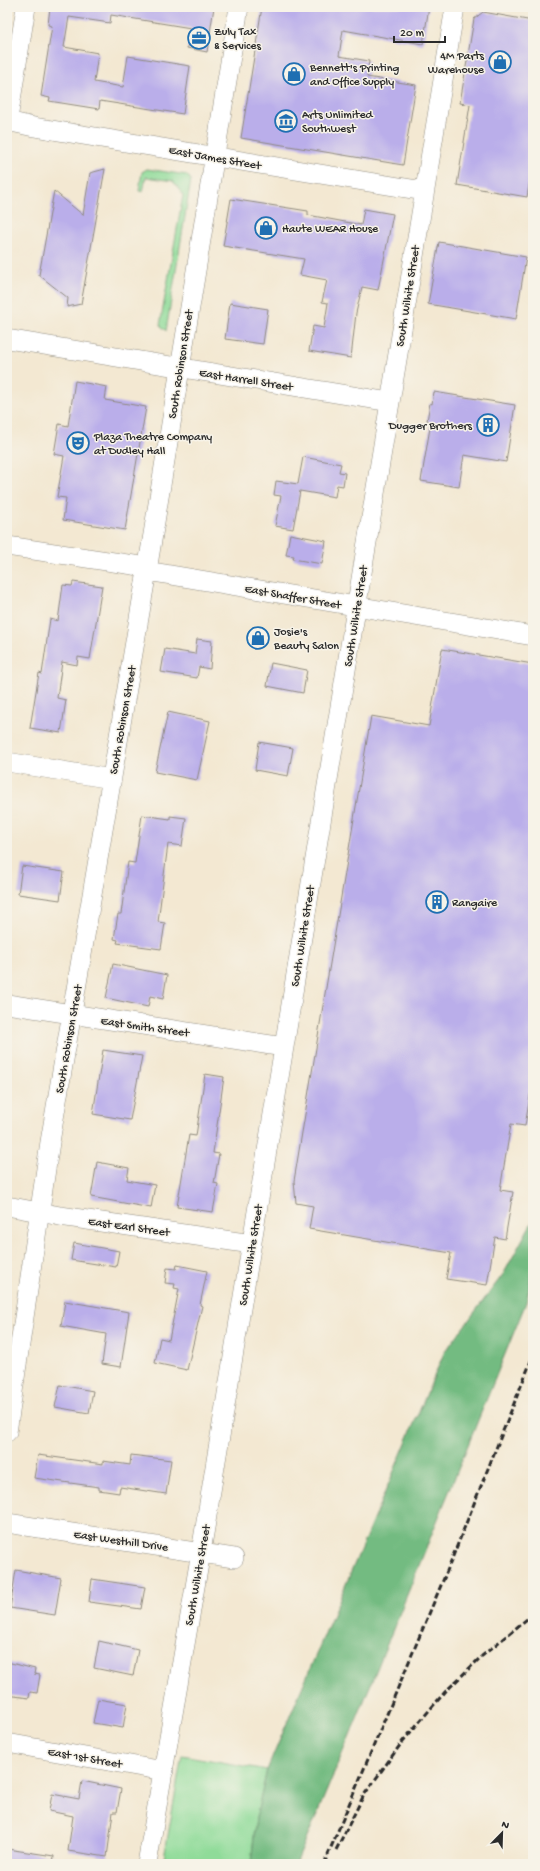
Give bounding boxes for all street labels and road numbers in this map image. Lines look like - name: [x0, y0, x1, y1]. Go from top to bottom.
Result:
- street label: East James Street: [167, 144, 263, 174]
- street label: South Wilhite Street: [394, 244, 424, 348]
- street label: South Robinson Street: [166, 308, 198, 420]
- street label: East Harrell Street: [198, 367, 295, 395]
- street label: South Wilhite Street: [342, 564, 372, 668]
- street label: East Shaffer Street: [243, 583, 343, 614]
- street label: South Robinson Street: [108, 664, 141, 776]
- street label: South Wilhite Street: [289, 884, 319, 988]
- street label: South Robinson Street: [54, 983, 87, 1095]
- street label: East Smith Street: [100, 1015, 191, 1041]
- street label: South Wilhite Street: [237, 1203, 267, 1307]
- street label: East Earl Street: [87, 1215, 171, 1241]
- street label: South Wilhite Street: [183, 1523, 215, 1627]
- street label: East Westhill Drive: [73, 1528, 170, 1556]
- street label: East 1st Street: [46, 1746, 124, 1773]

